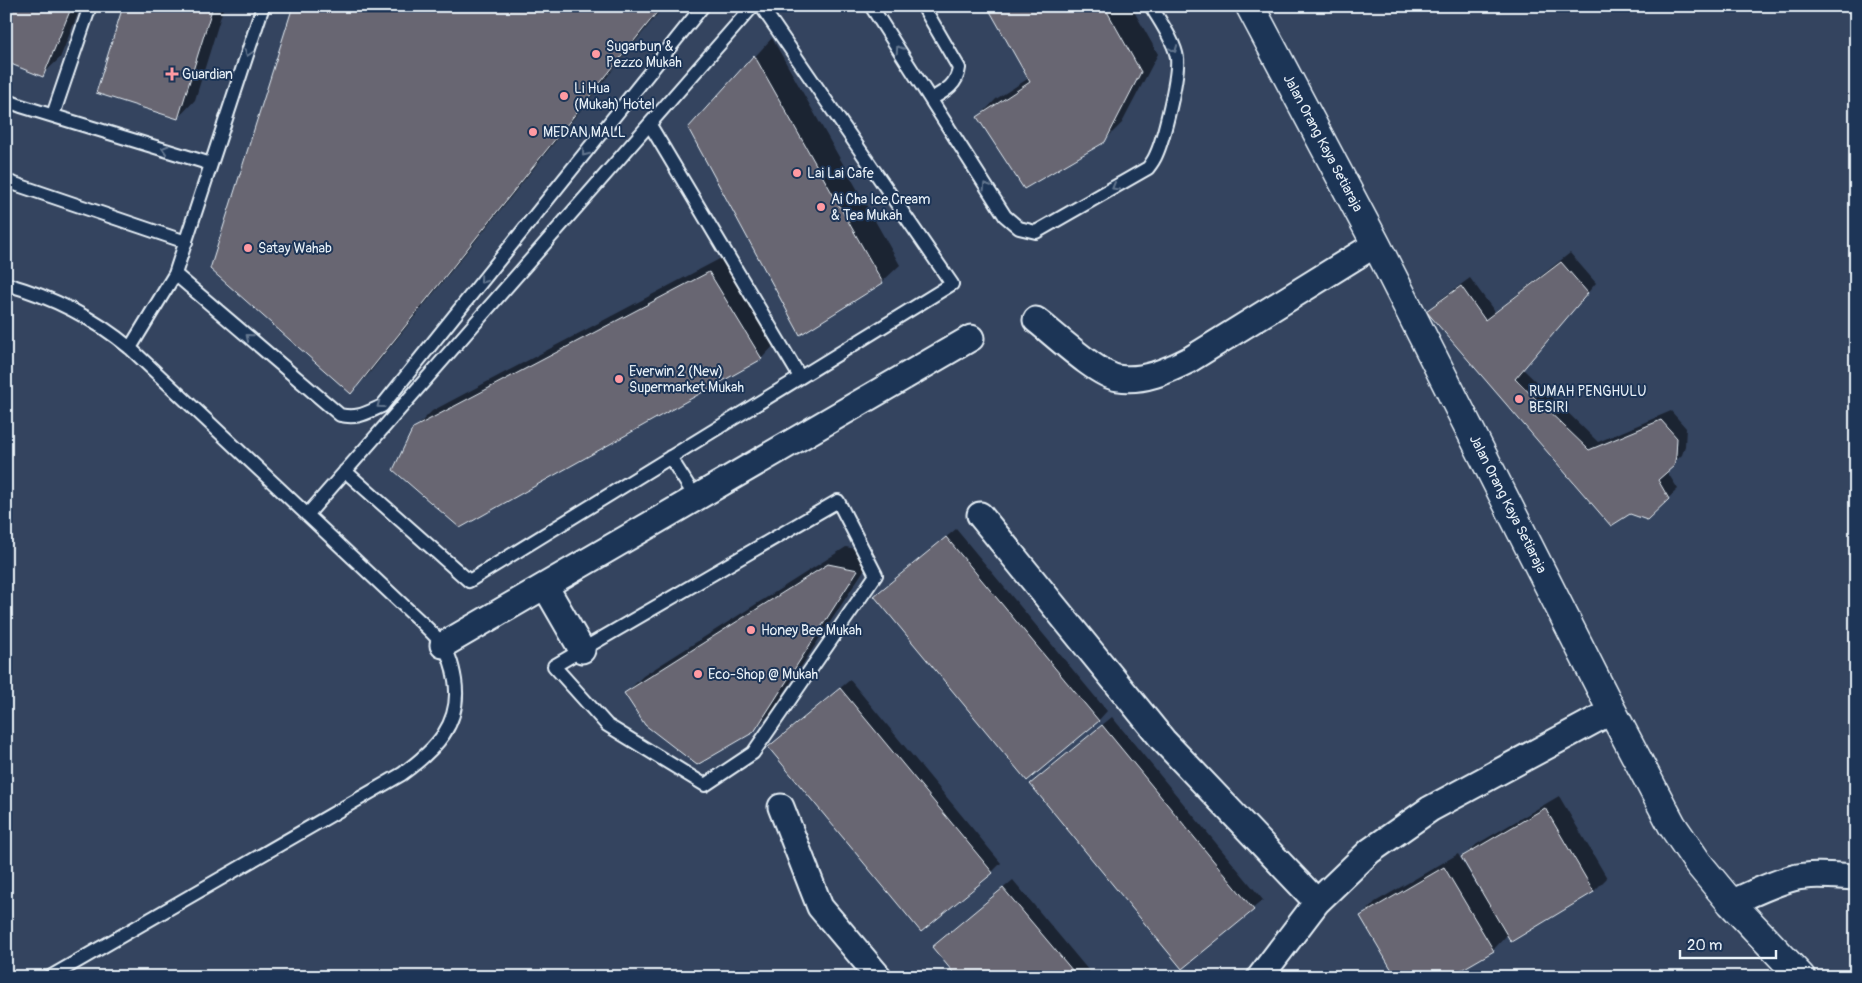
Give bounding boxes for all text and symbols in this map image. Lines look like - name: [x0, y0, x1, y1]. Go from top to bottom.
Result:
- place label: Sugarbun & Pezzo Mukah: [606, 38, 682, 71]
- one-way arrow: [895, 45, 905, 54]
- one-way arrow: [1168, 45, 1178, 53]
- one-way arrow: [244, 48, 254, 56]
- marker: Sugarbun & Pezzo Mukah: [590, 48, 602, 60]
- place label: Guardian: [182, 66, 233, 83]
- marker: Guardian: [166, 68, 178, 80]
- street label: Jalan Orang Kaya Setiaraja: [1280, 71, 1366, 215]
- place label: Li Hua (Mukah) Hotel: [574, 80, 655, 113]
- marker: Li Hua (Mukah) Hotel: [558, 90, 570, 102]
- place label: MEDAN MALL: [543, 124, 626, 141]
- marker: MEDAN MALL: [527, 126, 539, 138]
- one-way arrow: [161, 145, 169, 155]
- one-way arrow: [581, 148, 590, 157]
- place label: Lai Lai Cafe: [807, 165, 874, 182]
- marker: Lai Lai Cafe: [791, 167, 803, 179]
- one-way arrow: [1112, 181, 1121, 191]
- one-way arrow: [983, 182, 993, 191]
- place label: Ai Cha Ice Cream & Tea Mukah: [831, 191, 930, 224]
- marker: Ai Cha Ice Cream & Tea Mukah: [815, 201, 827, 213]
- place label: Satay Wahab: [258, 240, 332, 257]
- marker: Satay Wahab: [242, 242, 254, 254]
- one-way arrow: [480, 274, 488, 283]
- one-way arrow: [246, 334, 255, 343]
- place label: Everwin 2 (New) Supermarket Mukah: [629, 363, 744, 396]
- marker: Everwin 2 (New) Supermarket Mukah: [613, 373, 625, 385]
- place label: RUMAH PENGHULU BESIRI: [1529, 383, 1647, 416]
- marker: RUMAH PENGHULU BESIRI: [1513, 393, 1525, 405]
- one-way arrow: [376, 399, 385, 408]
- street label: Jalan Orang Kaya Setiaraja: [1466, 432, 1550, 576]
- place label: Honey Bee Mukah: [761, 622, 862, 639]
- marker: Honey Bee Mukah: [745, 624, 757, 636]
- place label: Eco-Shop @ Mukah: [708, 666, 818, 683]
- marker: Eco-Shop @ Mukah: [692, 668, 704, 680]
- scale bar: [1680, 928, 1776, 960]
- text: 20 m: [1687, 936, 1722, 955]

